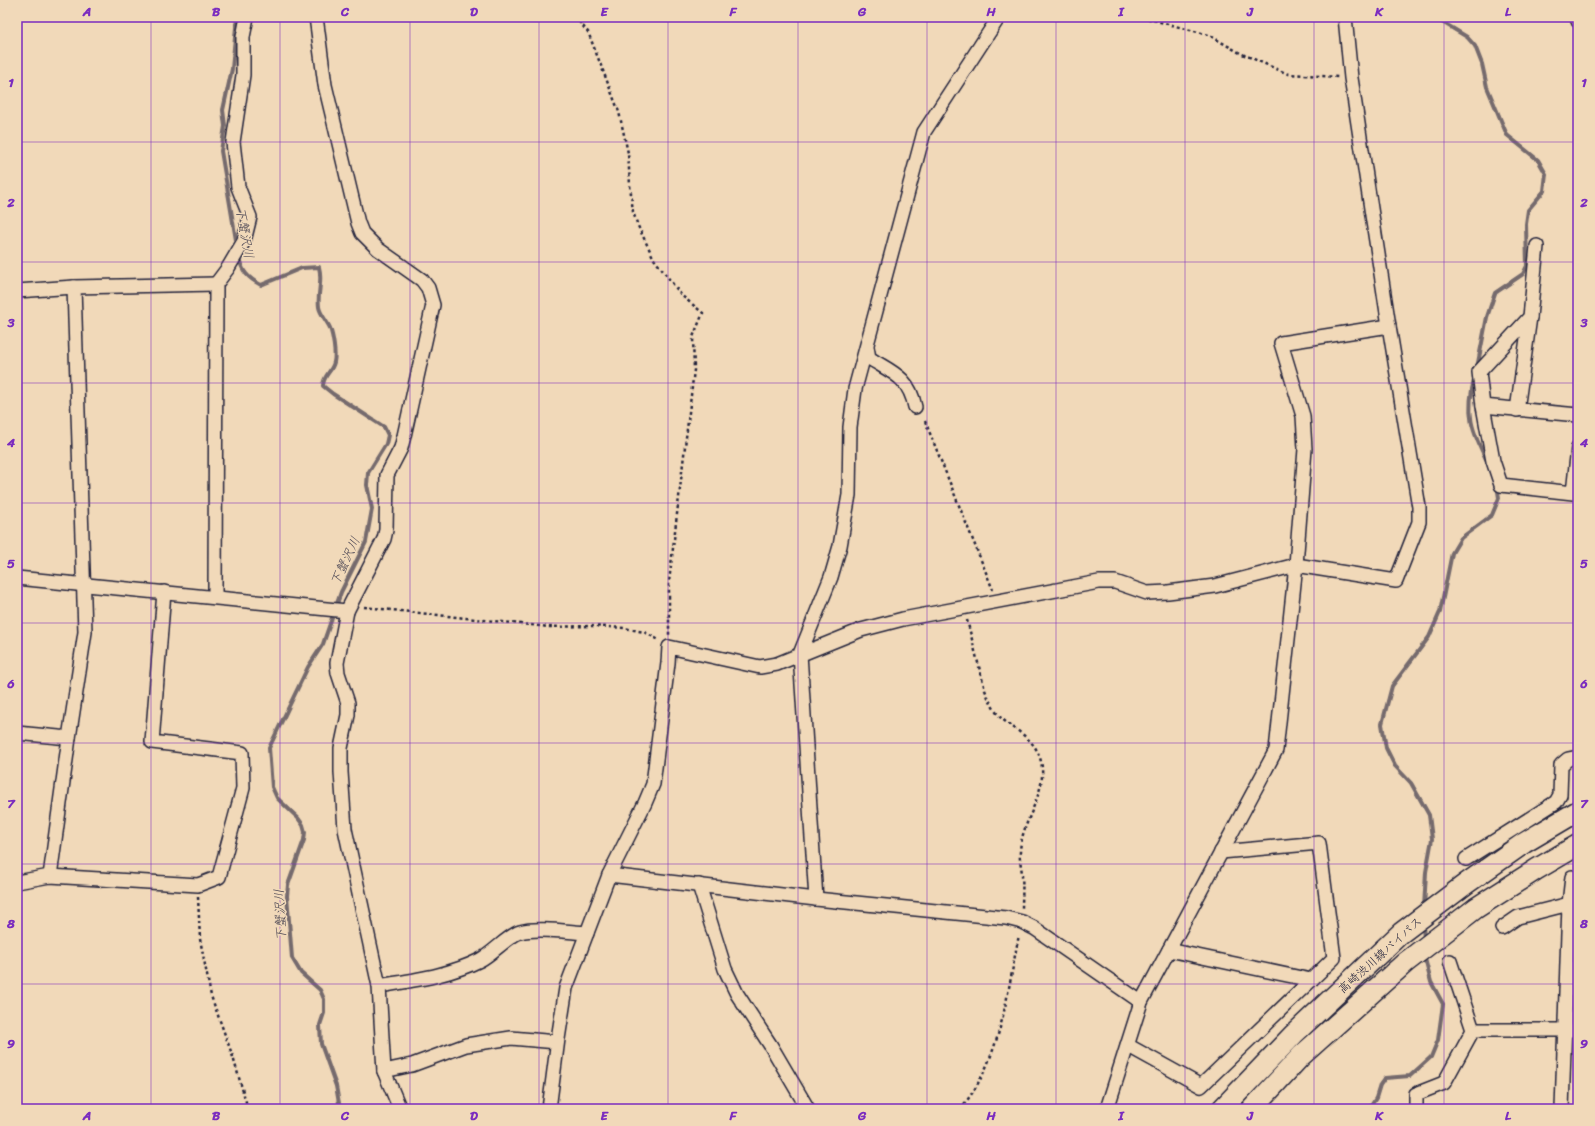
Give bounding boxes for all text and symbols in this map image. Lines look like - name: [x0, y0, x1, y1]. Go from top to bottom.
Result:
- text: A: [82, 0, 91, 23]
- text: B: [212, 0, 221, 23]
- text: C: [340, 0, 350, 23]
- text: D: [470, 0, 478, 23]
- text: E: [600, 0, 609, 23]
- text: F: [728, 0, 737, 23]
- text: G: [857, 0, 867, 23]
- text: H: [985, 0, 996, 23]
- text: I: [1117, 0, 1125, 23]
- text: J: [1246, 0, 1254, 23]
- text: K: [1374, 0, 1384, 23]
- text: L: [1505, 0, 1512, 23]
- text: 1: [8, 71, 14, 94]
- text: 1: [1581, 71, 1587, 94]
- text: 2: [6, 191, 15, 214]
- text: 2: [1579, 191, 1588, 214]
- water label: 下蟹沢川: [229, 205, 261, 261]
- text: 3: [6, 311, 15, 334]
- text: 3: [1579, 311, 1588, 334]
- text: 4: [6, 431, 16, 454]
- text: 4: [1579, 431, 1589, 454]
- water label: 下蟹沢川: [324, 533, 366, 589]
- text: 5: [7, 552, 15, 575]
- text: 5: [1580, 552, 1588, 575]
- text: 6: [6, 672, 15, 695]
- text: 6: [1579, 672, 1588, 695]
- text: 7: [7, 792, 16, 815]
- text: 7: [1580, 792, 1589, 815]
- water label: 下蟹沢川: [267, 888, 293, 942]
- street label: 高崎渋川線バイパス: [1333, 911, 1427, 999]
- text: 8: [6, 912, 15, 935]
- text: 8: [1579, 912, 1588, 935]
- text: 9: [7, 1032, 15, 1055]
- text: 9: [1580, 1032, 1588, 1055]
- text: A: [82, 1104, 91, 1126]
- text: B: [212, 1104, 221, 1126]
- text: C: [340, 1104, 350, 1126]
- text: D: [470, 1104, 478, 1126]
- text: E: [600, 1104, 609, 1126]
- text: F: [728, 1104, 737, 1126]
- text: G: [857, 1104, 867, 1126]
- text: H: [985, 1104, 996, 1126]
- text: I: [1117, 1104, 1125, 1126]
- text: J: [1246, 1104, 1254, 1126]
- text: K: [1374, 1104, 1384, 1126]
- text: L: [1505, 1104, 1512, 1126]

